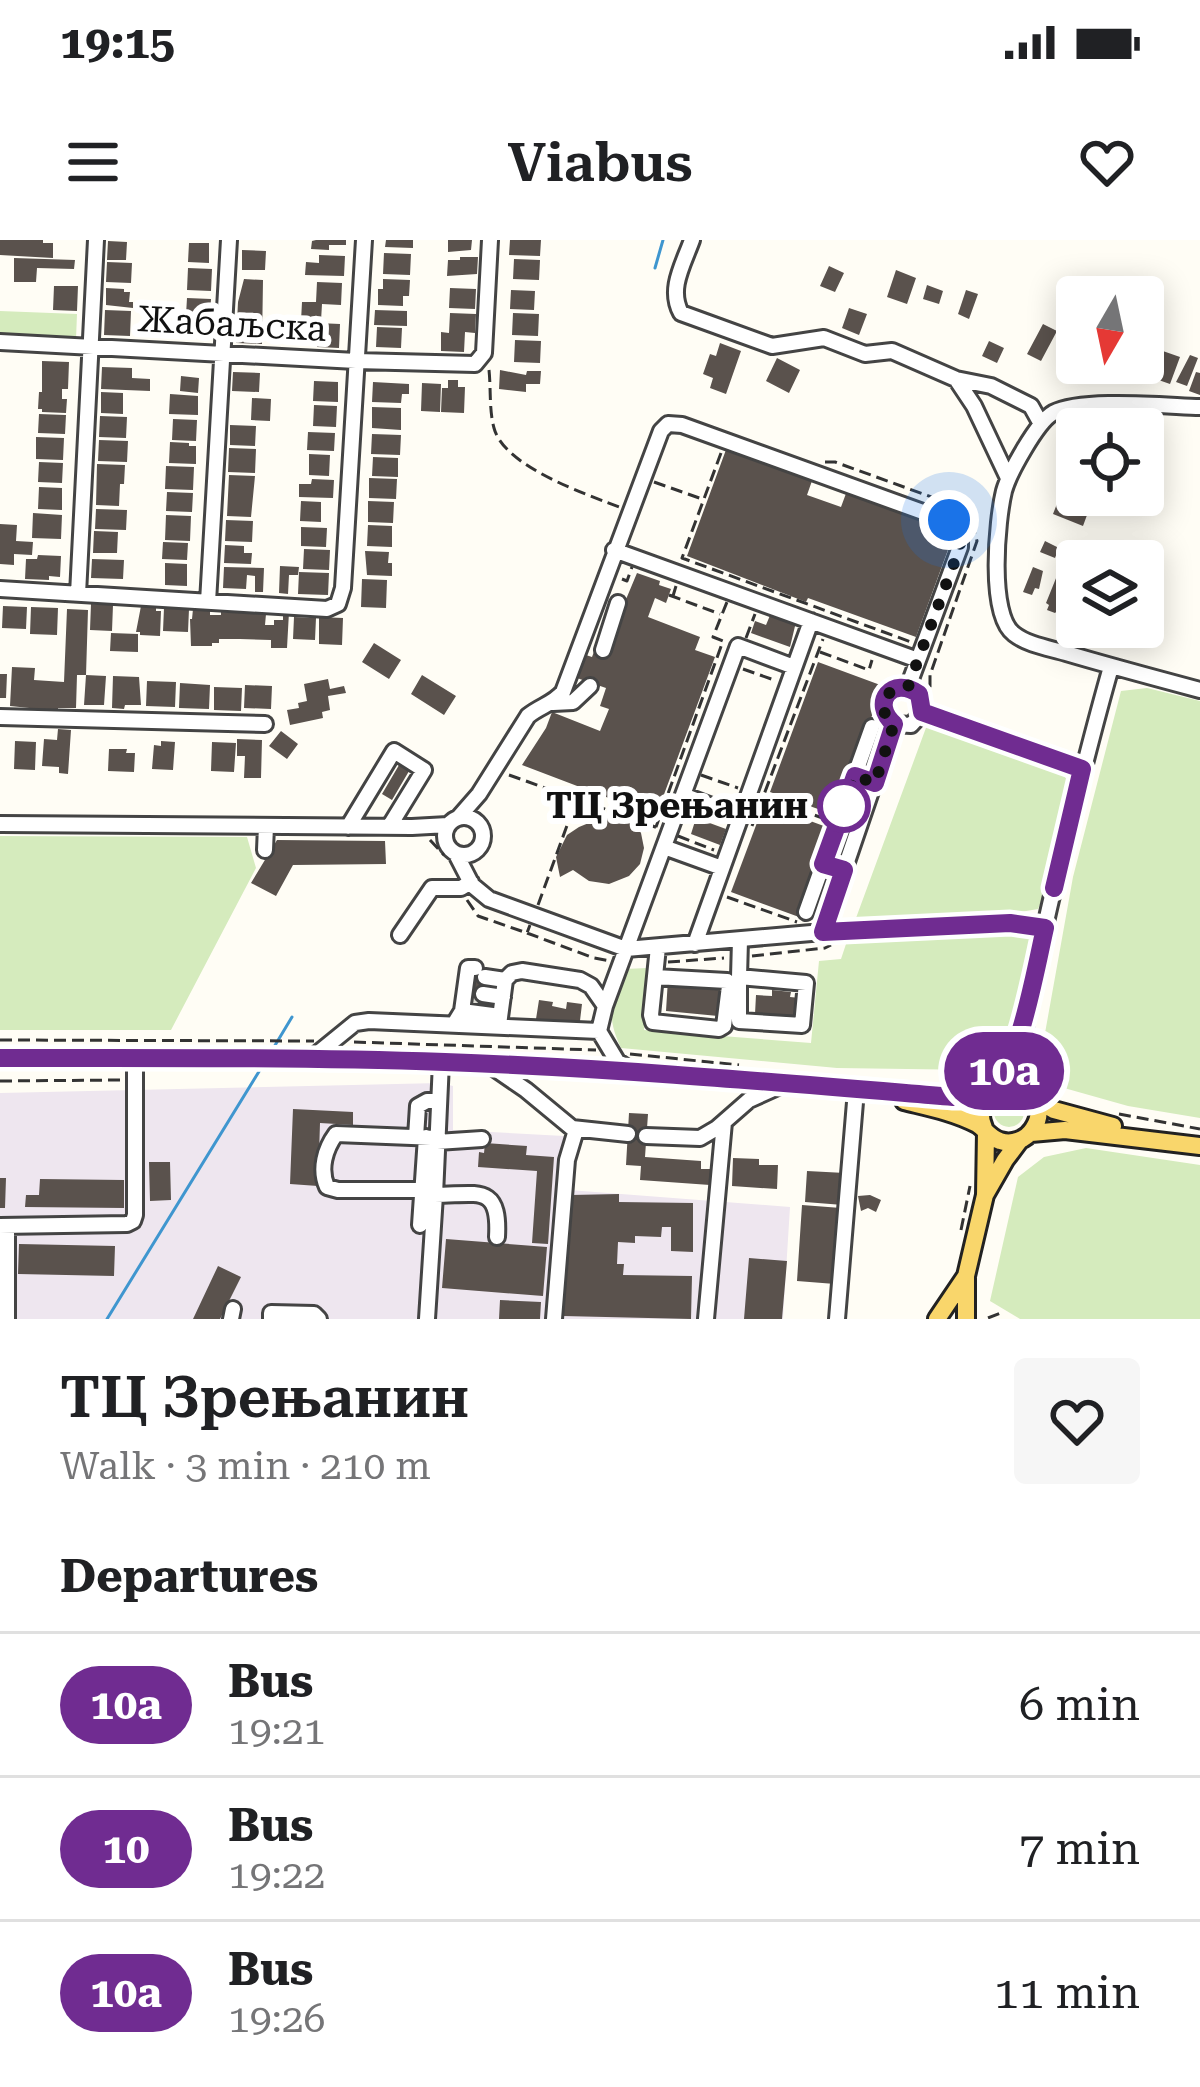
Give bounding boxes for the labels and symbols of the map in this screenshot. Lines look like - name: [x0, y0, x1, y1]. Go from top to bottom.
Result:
- north arrow: [1056, 276, 1164, 384]
- street label: Жабаљска: [136, 298, 328, 350]
- your location: [919, 490, 979, 550]
- marker: ТЦ Зрењанин: [819, 781, 869, 831]
- place label: ТЦ Зрењанин: [546, 785, 808, 827]
- line badge: 10а: [935, 1032, 1073, 1110]

